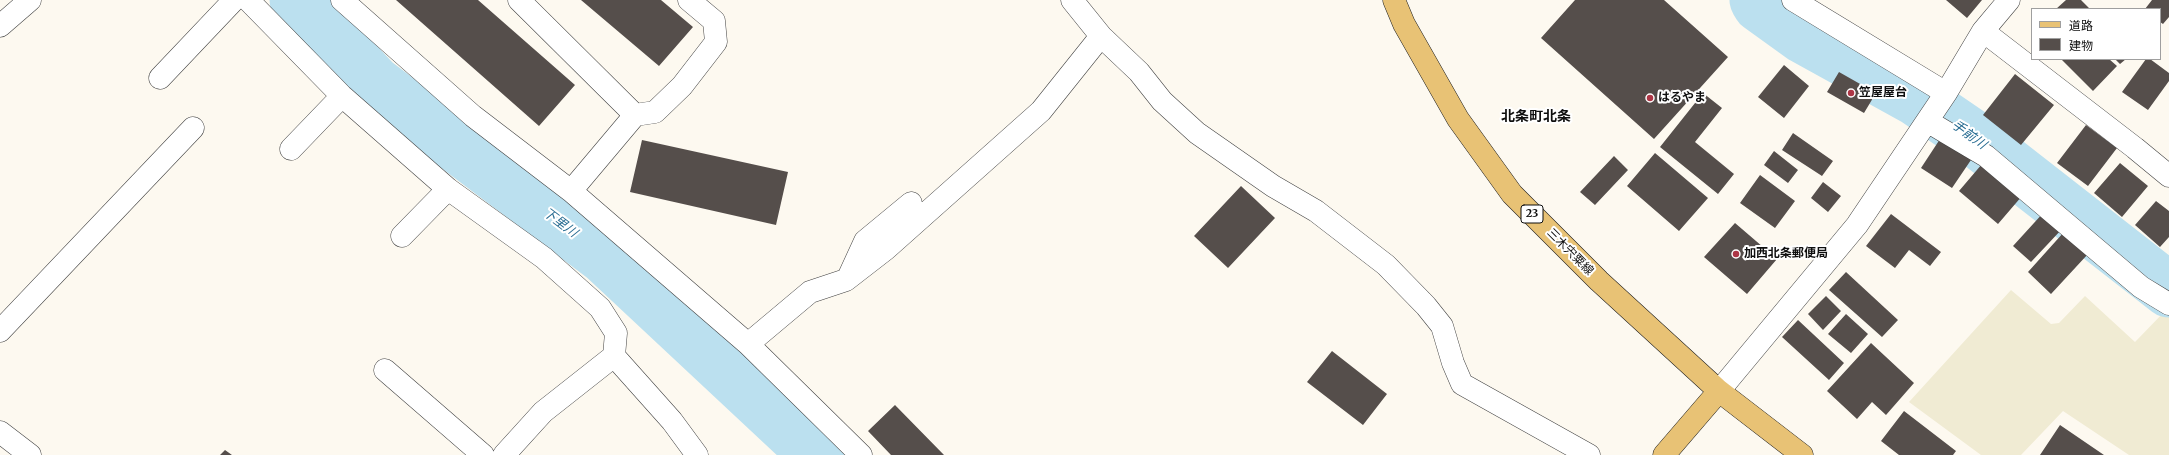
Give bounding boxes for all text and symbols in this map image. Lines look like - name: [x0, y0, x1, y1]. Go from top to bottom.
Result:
- legend: [2031, 8, 2161, 60]
- text: 道路: [2069, 18, 2093, 33]
- text: 建物: [2069, 38, 2093, 53]
- place label: 笠屋屋台: [1859, 86, 1907, 100]
- marker: 笠屋屋台: [1846, 88, 1856, 98]
- place label: はるやま: [1658, 91, 1706, 105]
- marker: はるやま: [1645, 93, 1655, 103]
- district label: 北条町北条: [1501, 109, 1571, 125]
- water label: 手前川: [1949, 117, 1989, 153]
- water label: 下里川: [540, 205, 580, 241]
- road number: 23: [1521, 205, 1543, 223]
- street label: 三木宍粟線: [1544, 226, 1596, 278]
- place label: 加西北条郵便局: [1744, 247, 1828, 261]
- marker: 加西北条郵便局: [1731, 249, 1741, 259]

